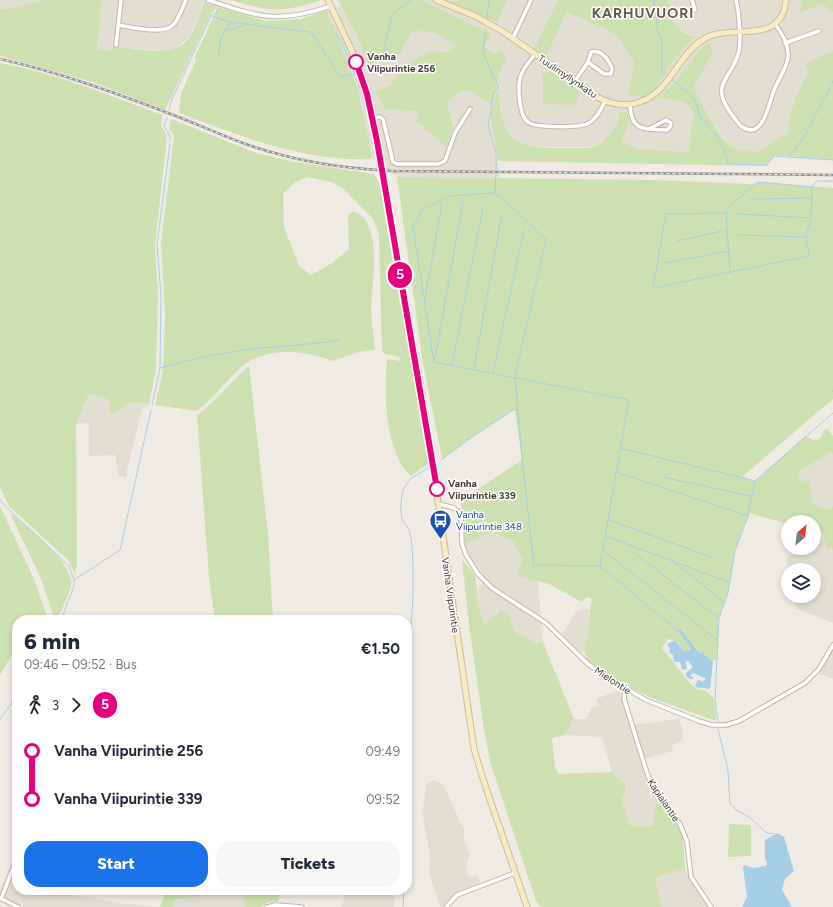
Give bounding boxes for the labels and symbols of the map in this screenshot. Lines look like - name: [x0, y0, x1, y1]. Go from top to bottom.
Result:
- district label: KARHUVUORI: [592, 5, 694, 22]
- place label: Vanha Viipurintie 256: [367, 50, 435, 75]
- street label: Tuulimyllynkatu: [536, 52, 600, 101]
- marker: Vanha Viipurintie 256: [348, 54, 364, 70]
- line badge: 5: [387, 262, 413, 288]
- place label: Vanha Viipurintie 339: [448, 477, 516, 502]
- marker: Vanha Viipurintie 339: [429, 481, 445, 497]
- bus stop icon: Vanha Viipurintie 348: [427, 507, 453, 540]
- place label: Vanha Viipurintie 348: [456, 508, 522, 533]
- north arrow: [781, 515, 821, 555]
- street label: Vanha Viipurintie: [439, 556, 462, 634]
- street label: Mielontie: [592, 664, 634, 697]
- street label: Kapialantie: [645, 776, 683, 825]

